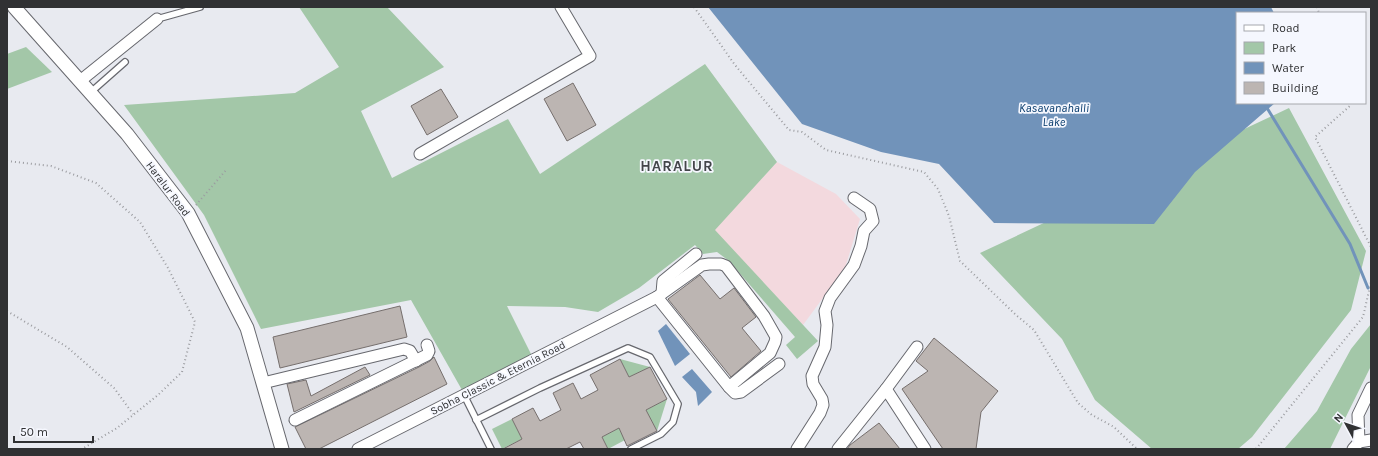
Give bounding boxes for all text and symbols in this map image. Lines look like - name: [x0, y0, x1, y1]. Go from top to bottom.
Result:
- legend: [1236, 12, 1366, 104]
- text: Road: [1272, 21, 1300, 35]
- text: Park: [1272, 41, 1297, 55]
- text: Water: [1272, 61, 1305, 75]
- text: Building: [1272, 81, 1319, 95]
- water label: Kasavanahalli Lake: [1019, 101, 1089, 129]
- district label: HARALUR: [640, 157, 714, 175]
- street label: Haralur Road: [143, 159, 193, 219]
- street label: Sobha Classic & Eternia Road: [428, 338, 568, 418]
- north arrow: [1326, 404, 1366, 444]
- text: N: [1331, 411, 1346, 425]
- scale bar: [14, 418, 93, 444]
- text: 50 m: [20, 425, 48, 439]

